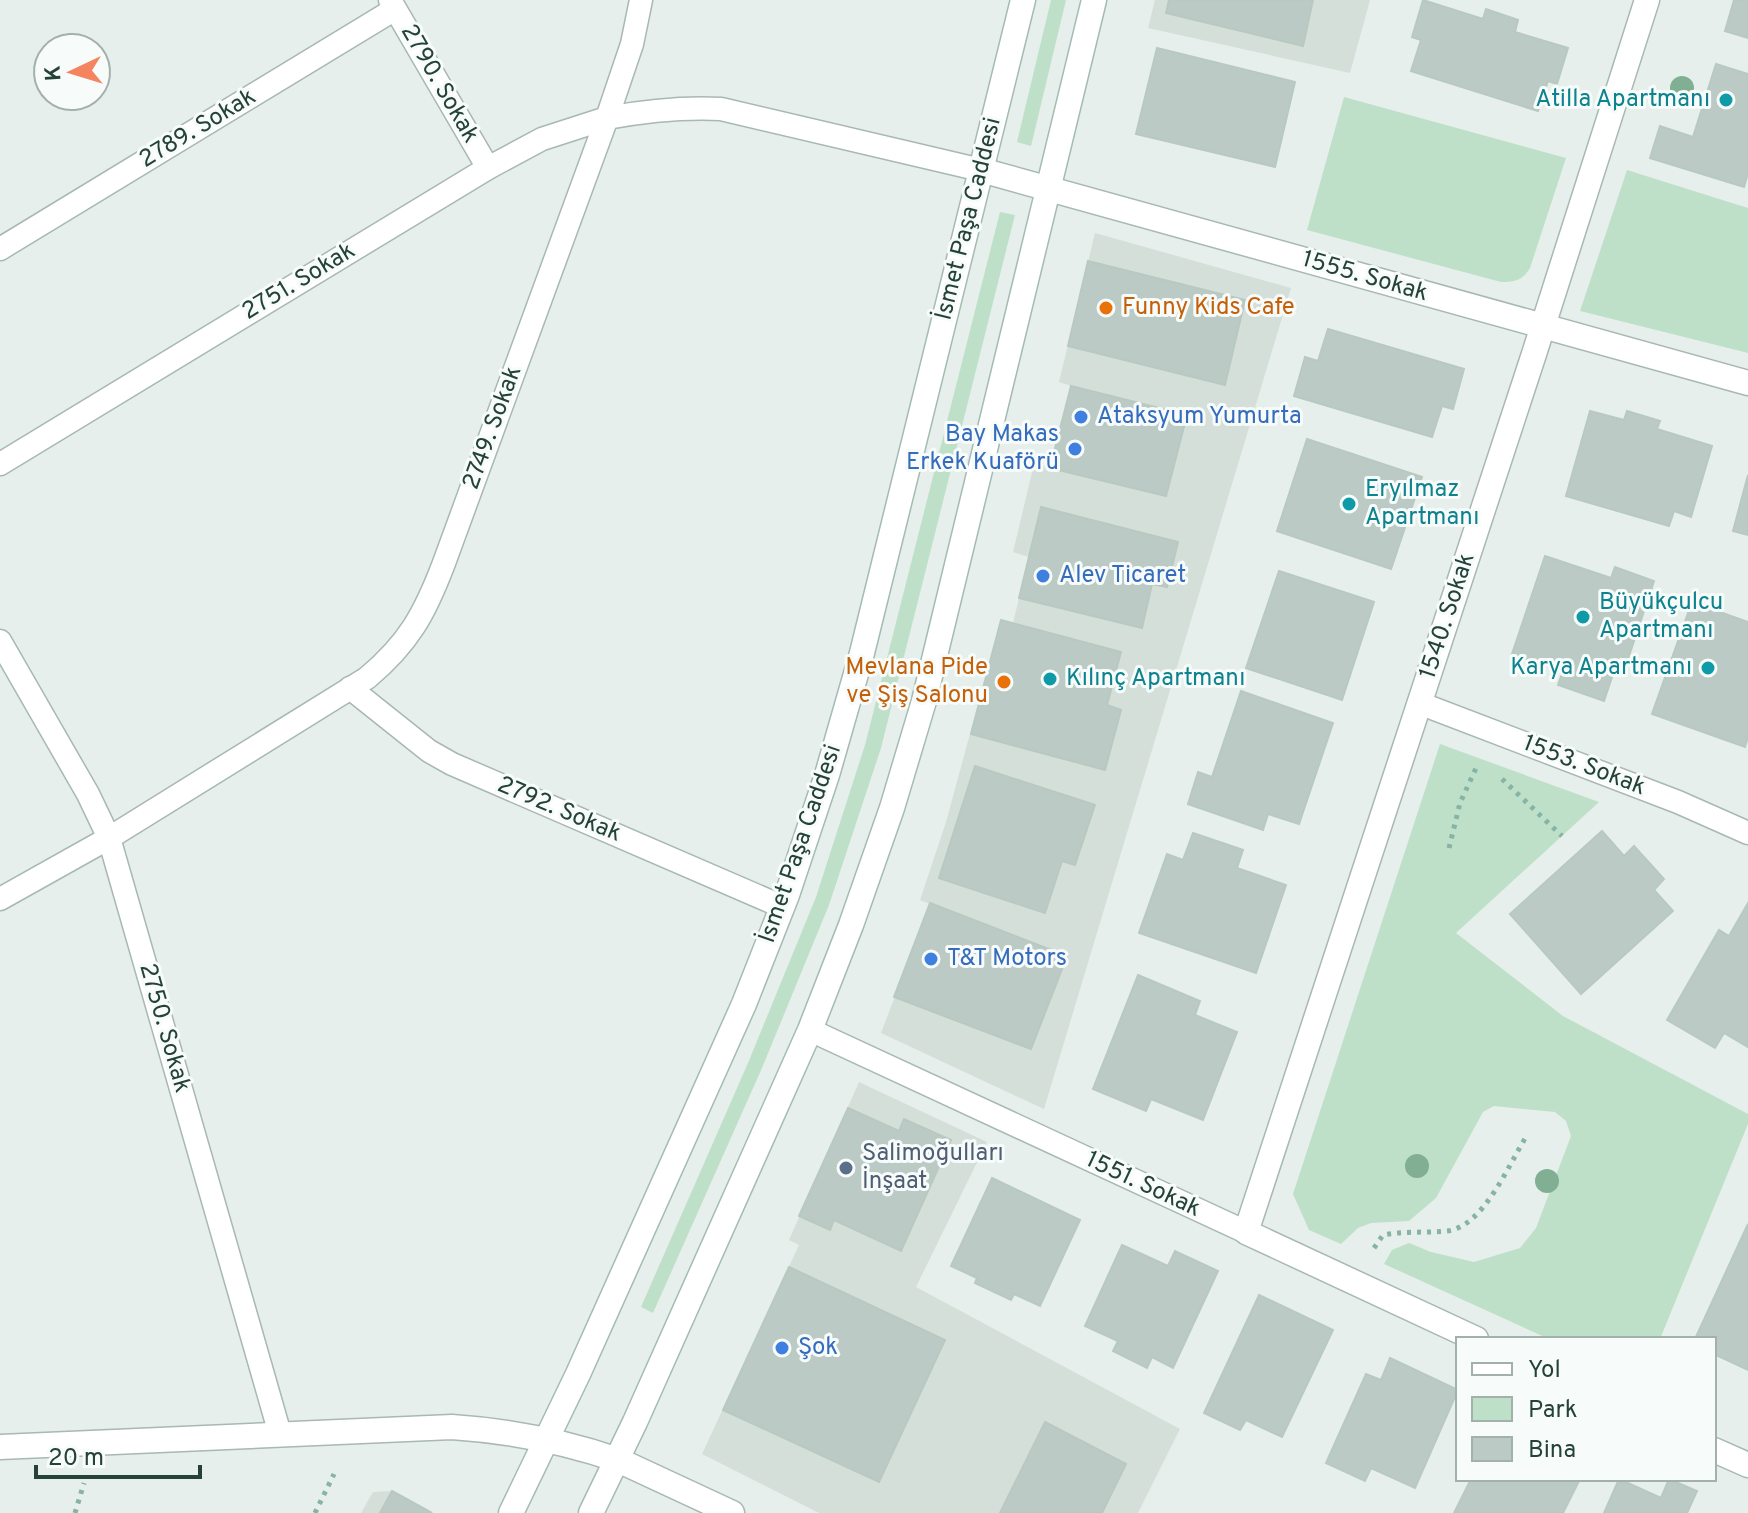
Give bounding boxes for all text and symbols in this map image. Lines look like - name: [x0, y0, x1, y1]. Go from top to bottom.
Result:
- street label: 2790. Sokak: [393, 19, 485, 149]
- north arrow: [32, 32, 112, 112]
- text: K: [41, 65, 69, 82]
- street label: 2789. Sokak: [134, 82, 262, 176]
- place label: Atilla Apartmanı: [1535, 85, 1710, 115]
- marker: Atilla Apartmanı: [1717, 91, 1735, 109]
- street label: İsmet Paşa Caddesi: [928, 114, 1009, 323]
- street label: 2751. Sokak: [237, 237, 361, 327]
- street label: 1555. Sokak: [1299, 245, 1431, 309]
- place label: Funny Kids Cafe: [1122, 293, 1295, 323]
- marker: Funny Kids Cafe: [1097, 299, 1115, 317]
- street label: 2749. Sokak: [457, 362, 529, 494]
- place label: Ataksyum Yumurta: [1097, 402, 1302, 432]
- marker: Ataksyum Yumurta: [1072, 408, 1090, 426]
- place label: Bay Makas Erkek Kuaförü: [906, 420, 1059, 478]
- marker: Bay Makas Erkek Kuaförü: [1066, 440, 1084, 458]
- place label: Eryılmaz Apartmanı: [1365, 475, 1479, 533]
- marker: Eryılmaz Apartmanı: [1340, 495, 1358, 513]
- street label: 1540. Sokak: [1414, 549, 1482, 683]
- place label: Alev Ticaret: [1059, 561, 1186, 591]
- marker: Alev Ticaret: [1034, 567, 1052, 585]
- place label: Büyükçulcu Apartmanı: [1599, 588, 1723, 646]
- marker: Büyükçulcu Apartmanı: [1574, 608, 1592, 626]
- place label: Mevlana Pide ve Şiş Salonu: [845, 653, 988, 711]
- place label: Karya Apartmanı: [1510, 653, 1692, 683]
- marker: Karya Apartmanı: [1699, 659, 1717, 677]
- place label: Kılınç Apartmanı: [1066, 664, 1245, 694]
- marker: Kılınç Apartmanı: [1041, 670, 1059, 688]
- marker: Mevlana Pide ve Şiş Salonu: [995, 673, 1013, 691]
- street label: 1553. Sokak: [1518, 729, 1650, 803]
- street label: İsmet Paşa Caddesi: [752, 741, 849, 947]
- street label: 2792. Sokak: [492, 770, 626, 850]
- place label: T&T Motors: [947, 944, 1067, 974]
- marker: T&T Motors: [922, 950, 940, 968]
- street label: 2750. Sokak: [131, 960, 197, 1096]
- place label: Salimoğulları İnşaat: [862, 1139, 1004, 1197]
- street label: 1551. Sokak: [1081, 1145, 1205, 1225]
- marker: Salimoğulları İnşaat: [837, 1159, 855, 1177]
- place label: Şok: [798, 1333, 838, 1363]
- legend: [1456, 1337, 1716, 1481]
- marker: Şok: [773, 1339, 791, 1357]
- text: Yol: [1528, 1356, 1561, 1386]
- text: Park: [1528, 1396, 1578, 1426]
- scale bar: [36, 1429, 200, 1479]
- text: Bina: [1528, 1436, 1576, 1466]
- text: 20 m: [48, 1444, 104, 1474]

